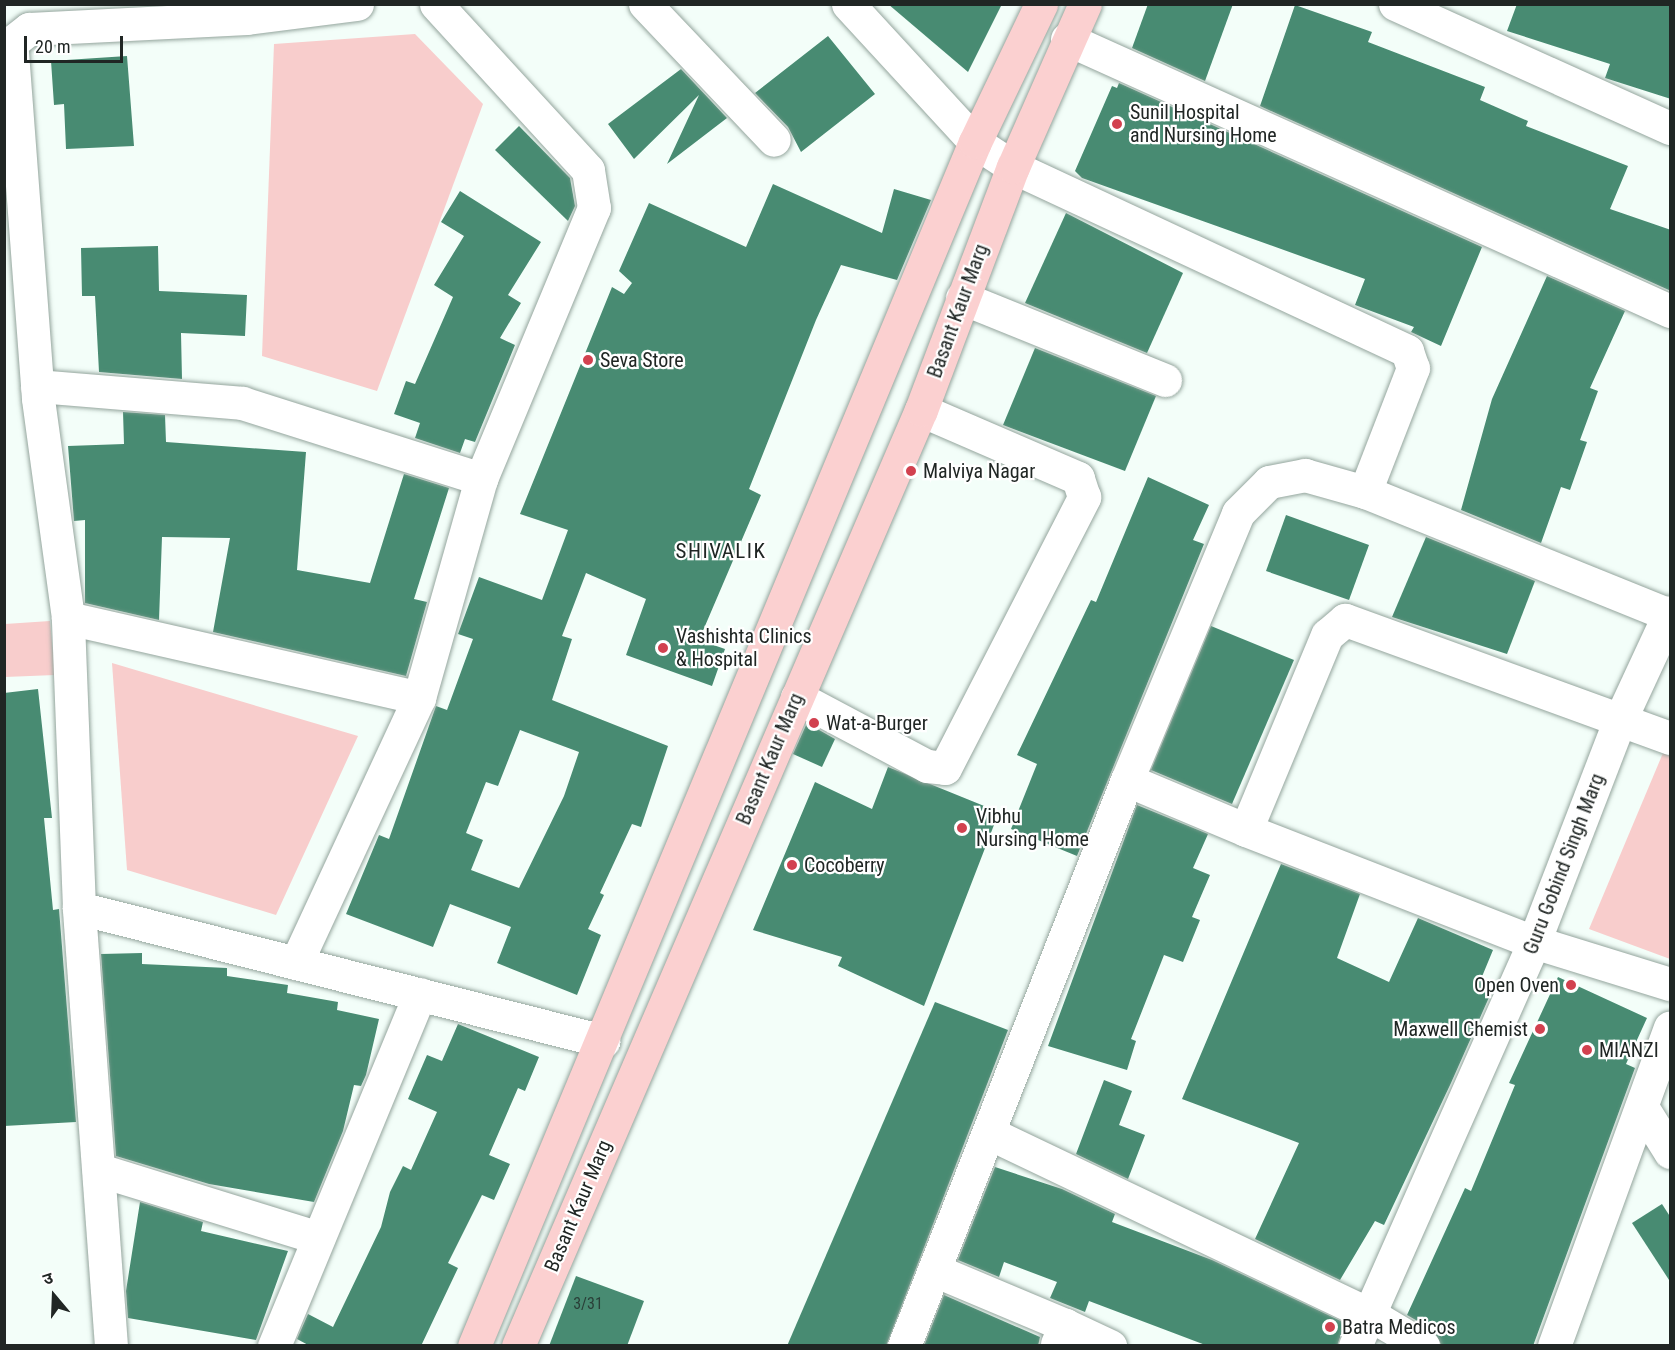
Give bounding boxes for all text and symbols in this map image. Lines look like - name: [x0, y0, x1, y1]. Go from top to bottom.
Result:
- scale bar: [27, 24, 126, 62]
- text: 20 m: [35, 36, 70, 57]
- place label: Sunil Hospital and Nursing Home: [1130, 100, 1277, 147]
- marker: Sunil Hospital and Nursing Home: [1108, 115, 1126, 133]
- street label: Basant Kaur Marg: [923, 241, 993, 381]
- place label: Seva Store: [600, 348, 684, 372]
- marker: Seva Store: [581, 353, 595, 367]
- place label: Malviya Nagar: [923, 459, 1035, 483]
- marker: Malviya Nagar: [904, 464, 918, 478]
- district label: SHIVALIK: [676, 538, 766, 564]
- place label: Vashishta Clinics & Hospital: [676, 624, 812, 671]
- marker: Vashishta Clinics & Hospital: [654, 639, 672, 657]
- street label: Basant Kaur Marg: [731, 690, 809, 828]
- place label: Wat-a-Burger: [826, 711, 928, 735]
- marker: Wat-a-Burger: [807, 716, 821, 730]
- street label: Guru Gobind Singh Marg: [1518, 770, 1610, 958]
- place label: Vibhu Nursing Home: [976, 804, 1089, 851]
- marker: Vibhu Nursing Home: [953, 819, 971, 837]
- place label: Cocoberry: [804, 853, 885, 877]
- marker: Cocoberry: [785, 858, 799, 872]
- place label: Open Oven: [1474, 973, 1559, 997]
- marker: Open Oven: [1564, 978, 1578, 992]
- place label: Maxwell Chemist: [1393, 1017, 1528, 1041]
- marker: Maxwell Chemist: [1533, 1022, 1547, 1036]
- place label: MIANZI: [1599, 1038, 1659, 1062]
- marker: MIANZI: [1580, 1043, 1594, 1057]
- street label: Basant Kaur Marg: [539, 1137, 617, 1275]
- north arrow: [24, 1266, 84, 1326]
- text: उ: [40, 1268, 56, 1289]
- house number: 3/31: [573, 1294, 603, 1314]
- place label: Batra Medicos: [1342, 1315, 1456, 1339]
- marker: Batra Medicos: [1323, 1320, 1337, 1334]

